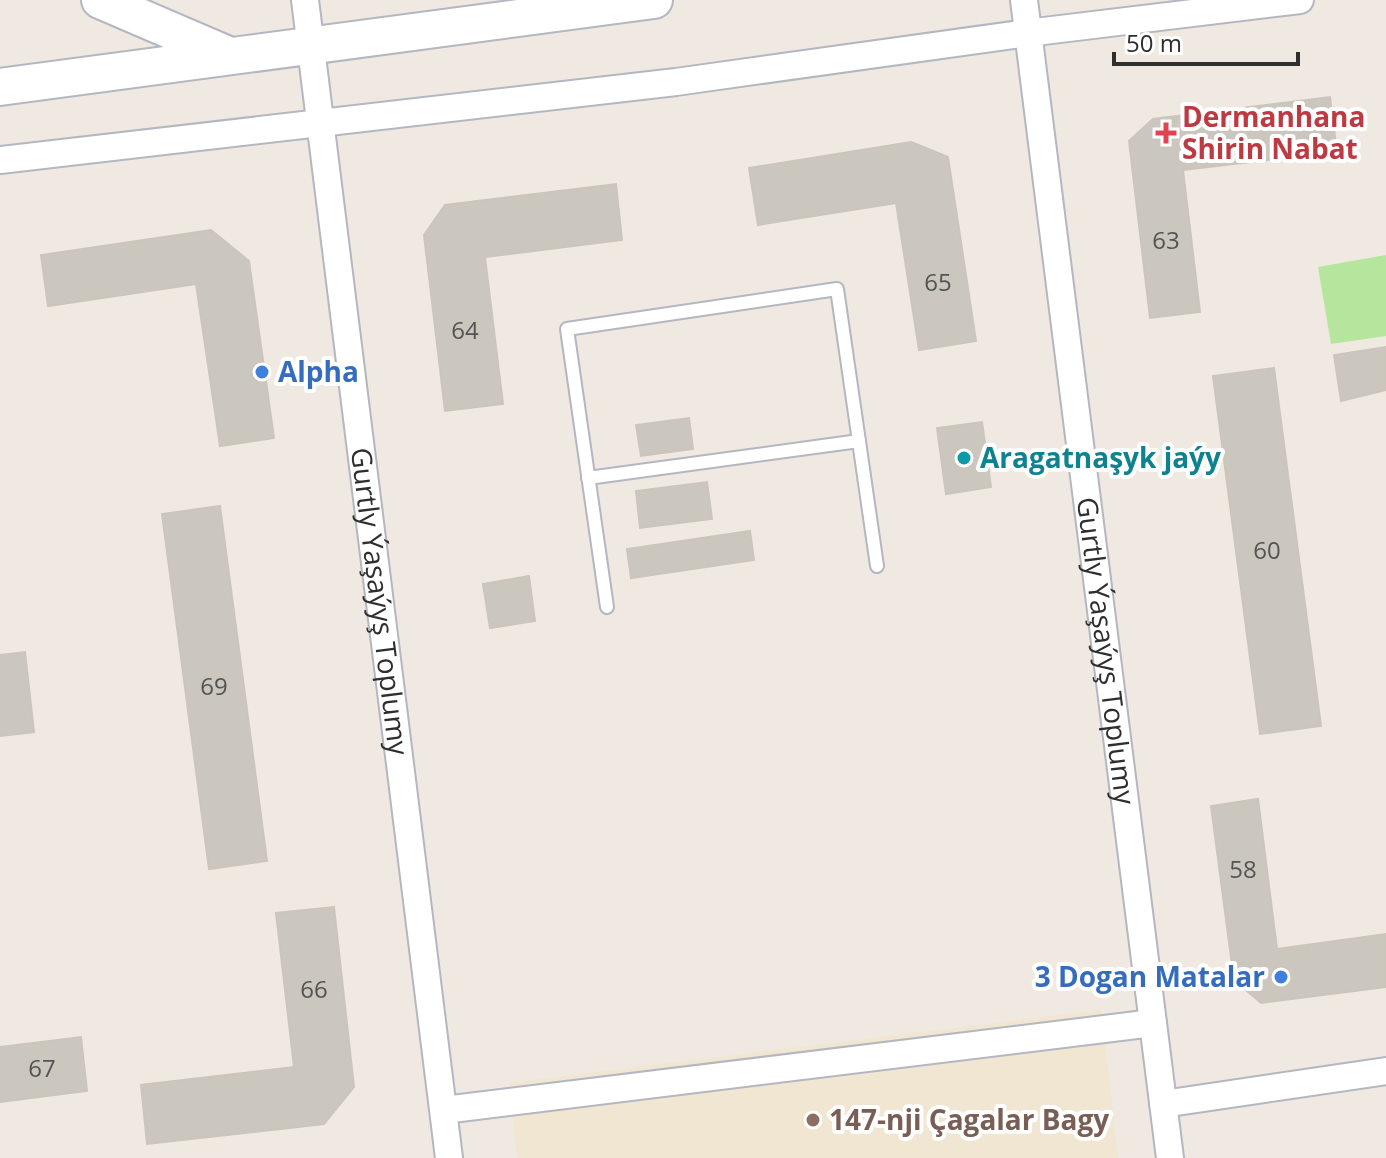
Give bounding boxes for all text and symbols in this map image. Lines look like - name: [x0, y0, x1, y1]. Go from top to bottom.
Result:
- scale bar: [1114, 16, 1298, 66]
- text: 50 m: [1126, 26, 1182, 59]
- place label: Dermanhana Shirin Nabat: [1182, 97, 1365, 167]
- marker: Dermanhana Shirin Nabat: [1157, 124, 1175, 142]
- house number: 63: [1152, 223, 1180, 256]
- house number: 65: [924, 265, 952, 298]
- house number: 64: [451, 313, 479, 346]
- place label: Alpha: [278, 352, 359, 390]
- marker: Alpha: [253, 363, 271, 381]
- place label: Aragatnaşyk jaýy: [980, 438, 1221, 476]
- street label: Gurtly Ýaşaýyş Toplumy: [343, 445, 419, 758]
- marker: Aragatnaşyk jaýy: [955, 449, 973, 467]
- street label: Gurtly Ýaşaýyş Toplumy: [1069, 495, 1145, 808]
- house number: 60: [1253, 533, 1281, 566]
- house number: 69: [200, 669, 228, 702]
- house number: 58: [1229, 852, 1257, 885]
- place label: 3 Dogan Matalar: [1035, 957, 1265, 995]
- marker: 3 Dogan Matalar: [1272, 968, 1290, 986]
- house number: 66: [300, 972, 328, 1005]
- house number: 67: [28, 1051, 56, 1084]
- place label: 147-nji Çagalar Bagy: [829, 1100, 1109, 1138]
- marker: 147-nji Çagalar Bagy: [804, 1111, 822, 1129]

